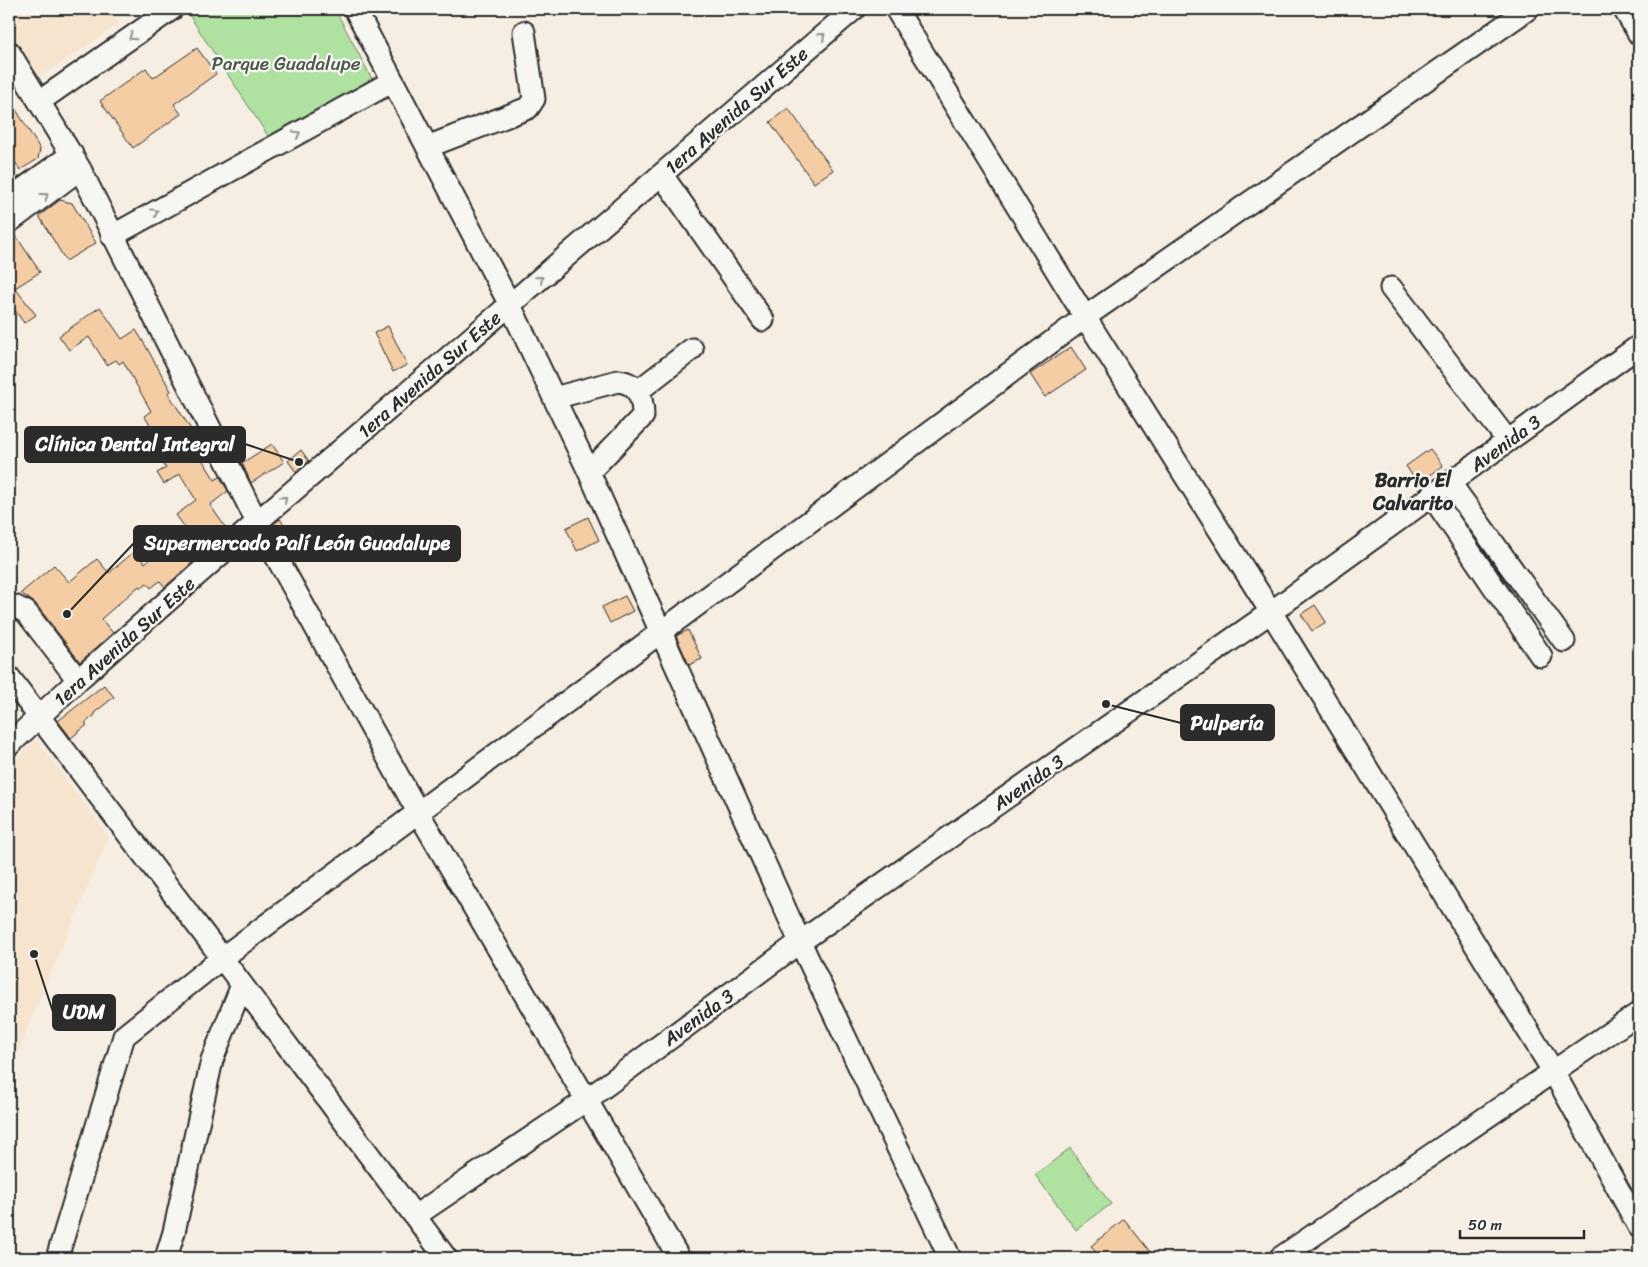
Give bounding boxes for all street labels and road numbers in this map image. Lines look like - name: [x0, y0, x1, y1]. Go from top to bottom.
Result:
- street label: 1era Avenida Sur Este: [657, 38, 816, 183]
- street label: 1era Avenida Sur Este: [350, 302, 509, 447]
- street label: Avenida 3: [1462, 406, 1548, 481]
- street label: 1era Avenida Sur Este: [46, 568, 203, 715]
- street label: Avenida 3: [985, 745, 1072, 820]
- street label: Avenida 3: [655, 980, 741, 1055]

